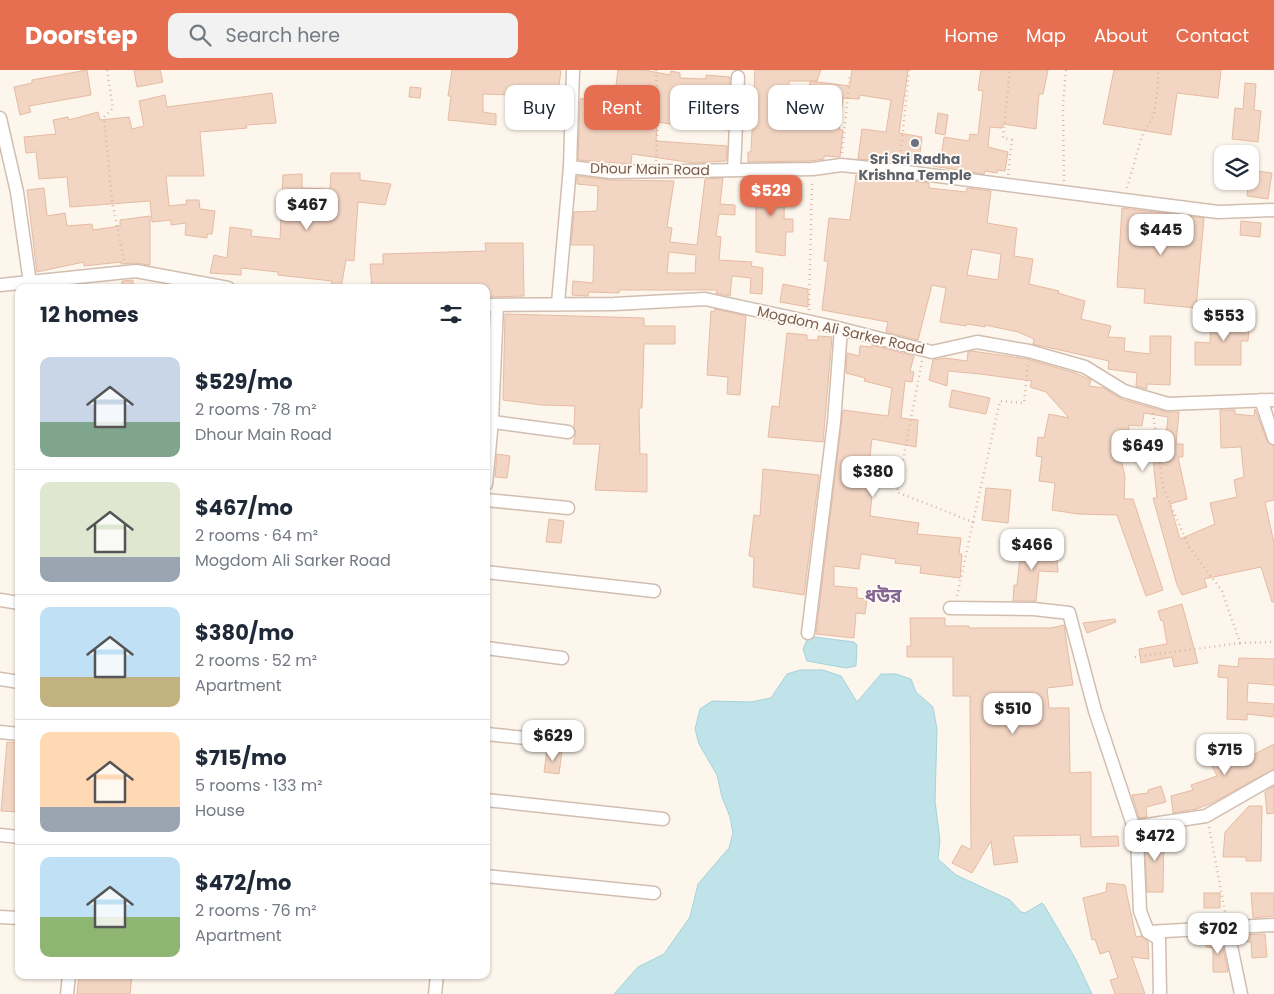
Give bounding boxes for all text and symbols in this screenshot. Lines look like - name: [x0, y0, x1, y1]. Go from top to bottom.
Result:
- search box: [168, 13, 518, 58]
- text: Doorstep: [25, 19, 138, 52]
- icon: search: [186, 21, 214, 49]
- text: Search here: [226, 22, 340, 49]
- text: Home: [944, 23, 998, 48]
- text: Map: [1026, 23, 1066, 48]
- text: About: [1094, 23, 1148, 48]
- text: Contact: [1176, 23, 1249, 48]
- chip: Buy: [505, 85, 574, 130]
- chip: Rent: [584, 85, 660, 130]
- chip: Filters: [670, 85, 758, 130]
- chip: New: [768, 85, 842, 130]
- marker: Sri Sri Radha Krishna Temple: [909, 137, 921, 149]
- map controls: [1214, 145, 1259, 190]
- button: layers: [1214, 145, 1259, 190]
- place label: Sri Sri Radha Krishna Temple: [858, 149, 972, 185]
- street label: Dhour Main Road: [590, 158, 710, 180]
- pin: $529: [741, 174, 801, 217]
- text: $529: [751, 179, 791, 202]
- pin: $467: [277, 189, 337, 231]
- text: $467: [287, 193, 327, 216]
- pin: $445: [1131, 214, 1191, 256]
- text: $445: [1140, 218, 1182, 241]
- text: 12 homes: [40, 300, 139, 329]
- icon: filters: [437, 300, 465, 328]
- pin: $553: [1194, 300, 1254, 342]
- street label: Mogdom Ali Sarker Road: [755, 301, 927, 359]
- text: $553: [1203, 304, 1245, 327]
- text: $529/mo: [195, 367, 293, 396]
- icon: home: [80, 377, 140, 437]
- text: 2 rooms · 78 m²: [195, 398, 317, 421]
- text: Dhour Main Road: [195, 423, 332, 446]
- pin: $649: [1113, 430, 1173, 472]
- text: $649: [1122, 434, 1164, 457]
- pin: $380: [843, 456, 903, 498]
- text: $380: [852, 460, 894, 483]
- text: $467/mo: [195, 493, 293, 522]
- icon: home: [80, 502, 140, 562]
- text: 2 rooms · 64 m²: [195, 524, 318, 547]
- pin: $466: [1002, 528, 1062, 571]
- text: $466: [1011, 533, 1053, 556]
- text: Mogdom Ali Sarker Road: [195, 549, 391, 572]
- district label: ধউর: [865, 582, 902, 609]
- text: $380/mo: [195, 618, 294, 647]
- icon: home: [80, 627, 140, 687]
- text: 2 rooms · 52 m²: [195, 649, 317, 672]
- text: Apartment: [195, 674, 282, 697]
- pin: $510: [983, 692, 1043, 735]
- text: $510: [994, 697, 1032, 720]
- pin: $629: [523, 720, 583, 762]
- text: $629: [533, 724, 573, 747]
- pin: $715: [1195, 734, 1255, 776]
- text: $715: [1207, 738, 1243, 761]
- text: $715/mo: [195, 743, 287, 772]
- icon: home: [80, 752, 140, 812]
- text: 5 rooms · 133 m²: [195, 774, 323, 797]
- text: House: [195, 799, 245, 822]
- pin: $472: [1125, 820, 1185, 862]
- text: $472: [1135, 824, 1175, 847]
- text: $472/mo: [195, 868, 291, 897]
- icon: home: [80, 877, 140, 937]
- text: 2 rooms · 76 m²: [195, 899, 317, 922]
- pin: $702: [1188, 912, 1248, 955]
- text: $702: [1199, 917, 1237, 940]
- text: Apartment: [195, 924, 282, 947]

